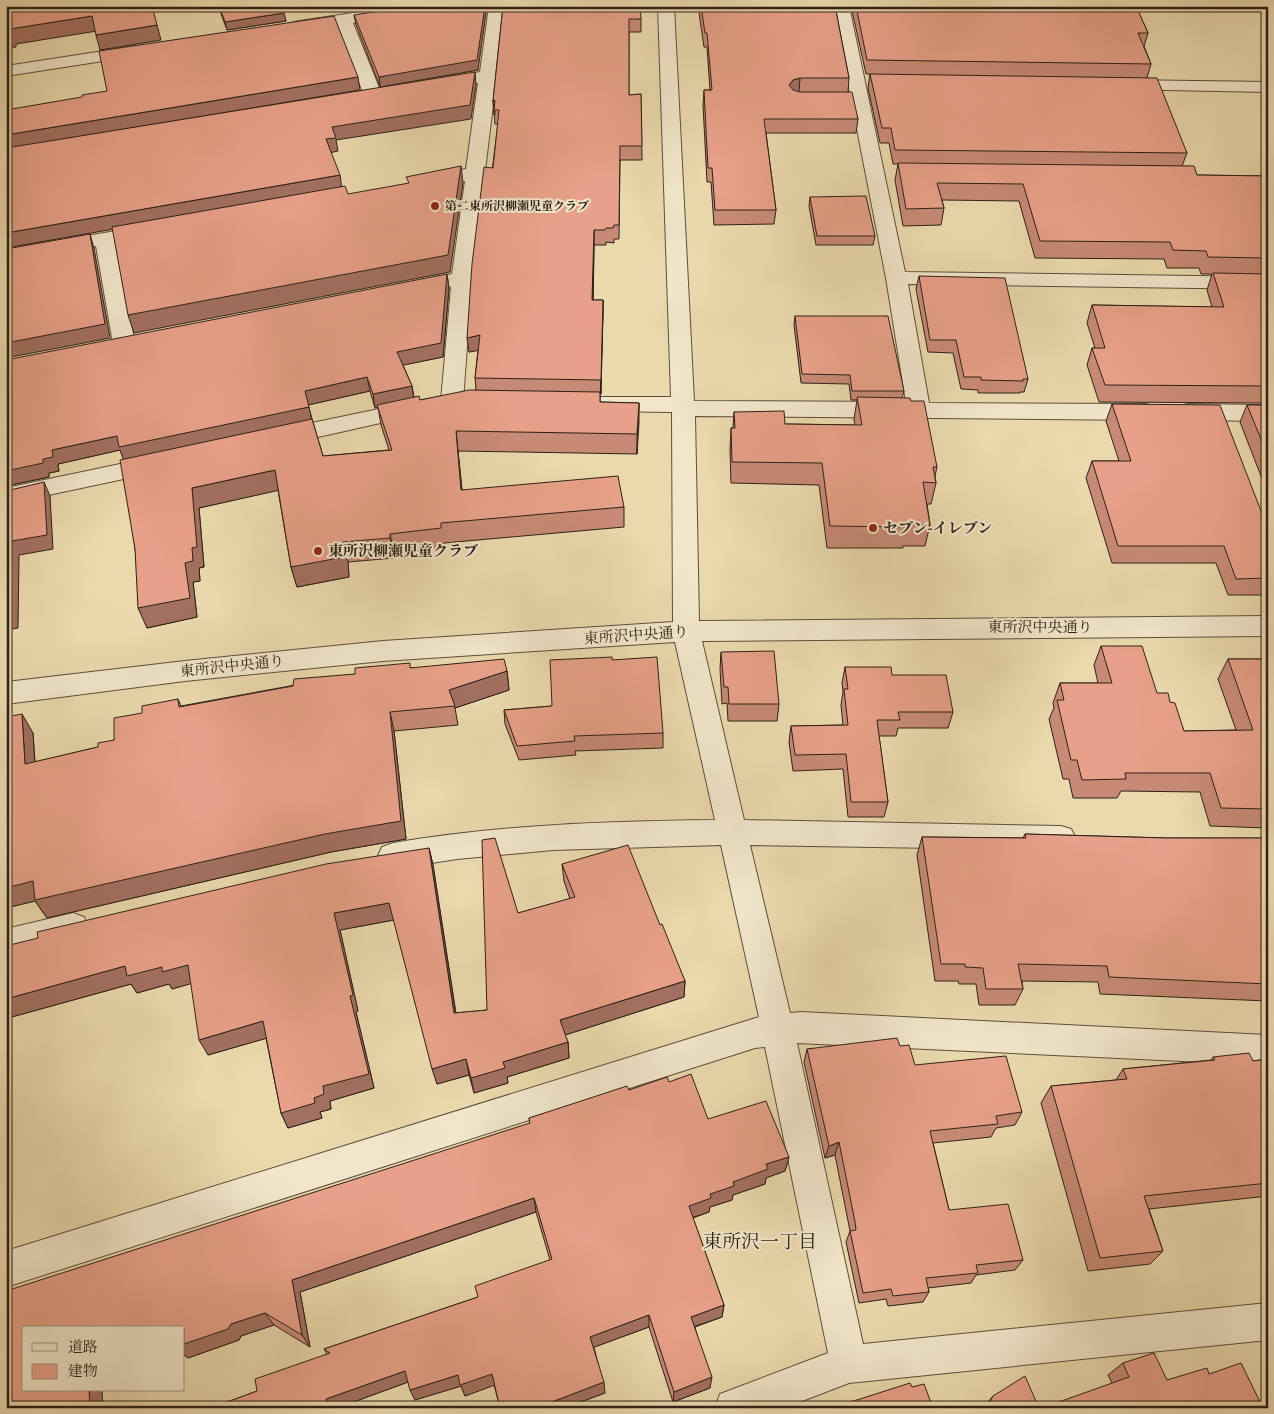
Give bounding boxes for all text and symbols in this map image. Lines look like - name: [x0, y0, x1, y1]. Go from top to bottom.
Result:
- place label: 第二東所沢柳瀬児童クラブ: [445, 198, 589, 214]
- marker: 第二東所沢柳瀬児童クラブ: [429, 200, 441, 212]
- place label: セブン-イレブン: [883, 518, 992, 538]
- marker: セブン-イレブン: [867, 522, 879, 534]
- place label: 東所沢柳瀬児童クラブ: [328, 541, 478, 561]
- marker: 東所沢柳瀬児童クラブ: [312, 545, 324, 557]
- street label: 東所沢中央通り: [987, 617, 1093, 637]
- street label: 東所沢中央通り: [583, 621, 689, 649]
- street label: 東所沢中央通り: [179, 651, 285, 681]
- district label: 東所沢一丁目: [703, 1229, 817, 1255]
- legend: [22, 1326, 185, 1392]
- text: 道路: [68, 1337, 98, 1357]
- text: 建物: [68, 1361, 98, 1381]

